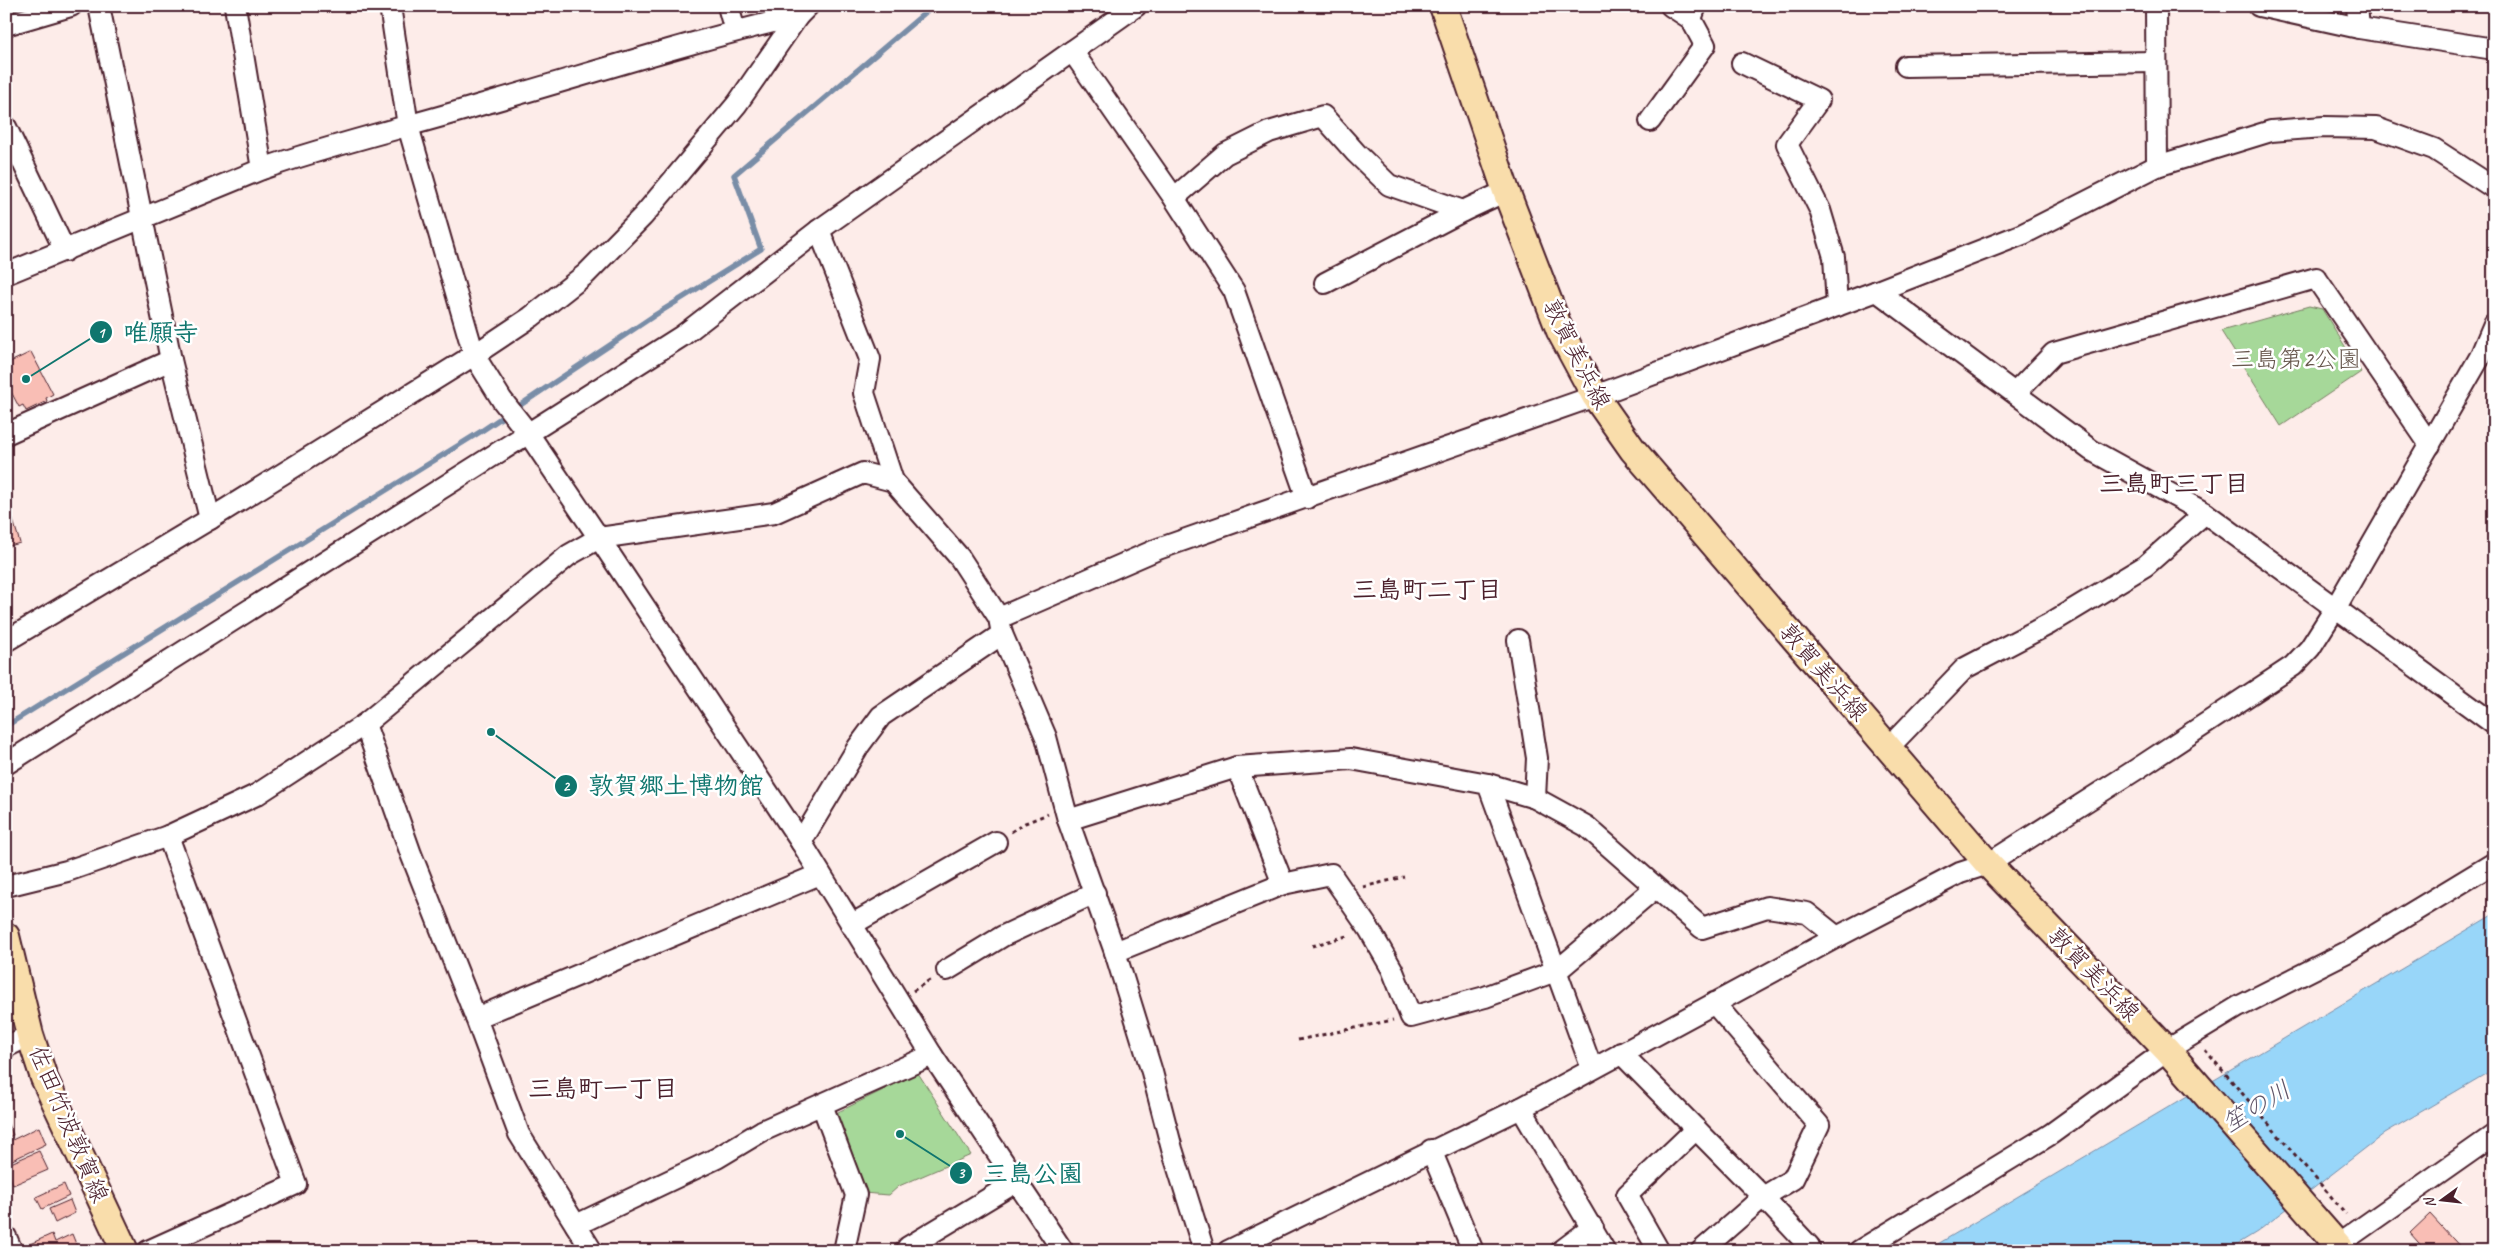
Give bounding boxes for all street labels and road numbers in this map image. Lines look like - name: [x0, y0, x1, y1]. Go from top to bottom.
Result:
- street label: 敦賀美浜線: [1536, 294, 1618, 414]
- street label: 敦賀美浜線: [1773, 617, 1875, 727]
- street label: 敦賀美浜線: [2042, 920, 2146, 1028]
- street label: 佐田竹波敦賀線: [22, 1041, 116, 1207]

